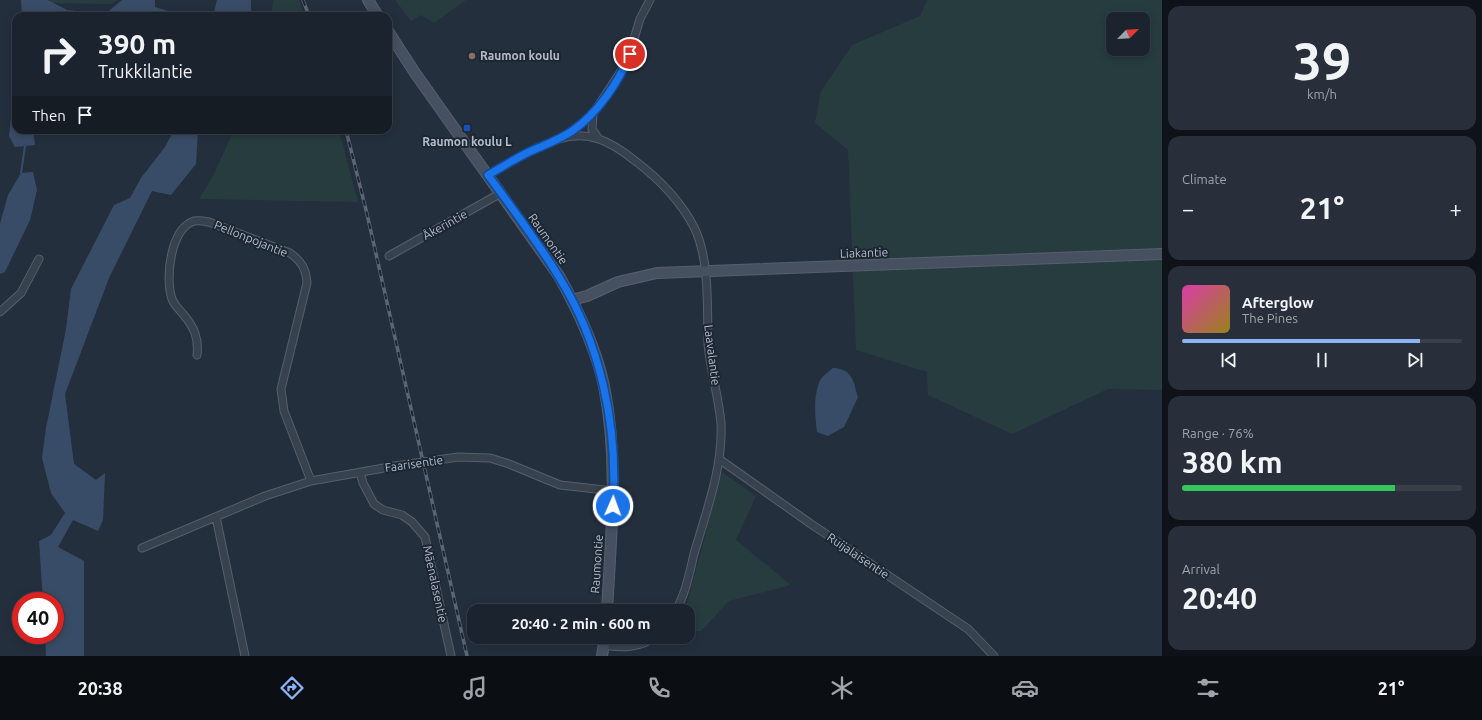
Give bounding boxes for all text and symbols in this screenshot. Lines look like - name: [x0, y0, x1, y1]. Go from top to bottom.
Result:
- north arrow: [1106, 12, 1150, 56]
- map controls: [1106, 12, 1150, 56]
- icon: right: [32, 28, 84, 80]
- text: 390 m: [98, 28, 176, 59]
- text: 39: [1293, 32, 1351, 90]
- pin: [613, 37, 647, 71]
- icon: arrive: [619, 43, 641, 65]
- place label: Raumon koulu: [480, 49, 560, 62]
- marker: Raumon koulu: [467, 51, 477, 61]
- text: Trukkilantie: [98, 61, 193, 81]
- text: km/h: [1307, 87, 1337, 101]
- icon: arrive: [74, 104, 96, 126]
- text: Then: [32, 107, 66, 124]
- marker: Raumon koulu L: [462, 123, 472, 133]
- place label: Raumon koulu L: [422, 135, 512, 148]
- text: Climate: [1182, 172, 1227, 186]
- text: 21°: [1300, 191, 1344, 225]
- text: −: [1182, 196, 1194, 221]
- text: +: [1450, 196, 1462, 221]
- street label: Åkerintie: [420, 207, 469, 242]
- street label: Raumontie: [526, 211, 571, 267]
- street label: Pellonpojantie: [213, 218, 290, 259]
- street label: Liakantie: [840, 245, 888, 260]
- text: Afterglow: [1242, 294, 1314, 311]
- text: The Pines: [1242, 311, 1298, 325]
- street label: Laavalantie: [702, 324, 723, 386]
- icon: previous: [1218, 349, 1240, 371]
- icon: pause: [1311, 349, 1333, 371]
- icon: next: [1404, 349, 1426, 371]
- text: Range · 76%: [1182, 426, 1254, 440]
- text: 380 km: [1182, 445, 1283, 479]
- street label: Faarisentie: [384, 453, 444, 474]
- position arrow: [592, 485, 634, 527]
- street label: Ruijalaisentie: [825, 530, 892, 581]
- street label: Raumontie: [588, 534, 605, 594]
- street label: Mäenalasentie: [421, 544, 450, 624]
- text: Arrival: [1182, 562, 1220, 576]
- text: 20:40: [1182, 581, 1257, 615]
- speed limit sign: 40: [12, 592, 64, 644]
- text: 20:40 · 2 min · 600 m: [512, 615, 650, 632]
- icon: directions: [278, 674, 306, 702]
- icon: music: [461, 674, 489, 702]
- icon: phone: [645, 674, 673, 702]
- icon: climate: [828, 674, 856, 702]
- icon: car: [1011, 674, 1039, 702]
- icon: filters: [1194, 674, 1222, 702]
- text: 20:38: [78, 678, 123, 698]
- text: 21°: [1378, 678, 1404, 698]

